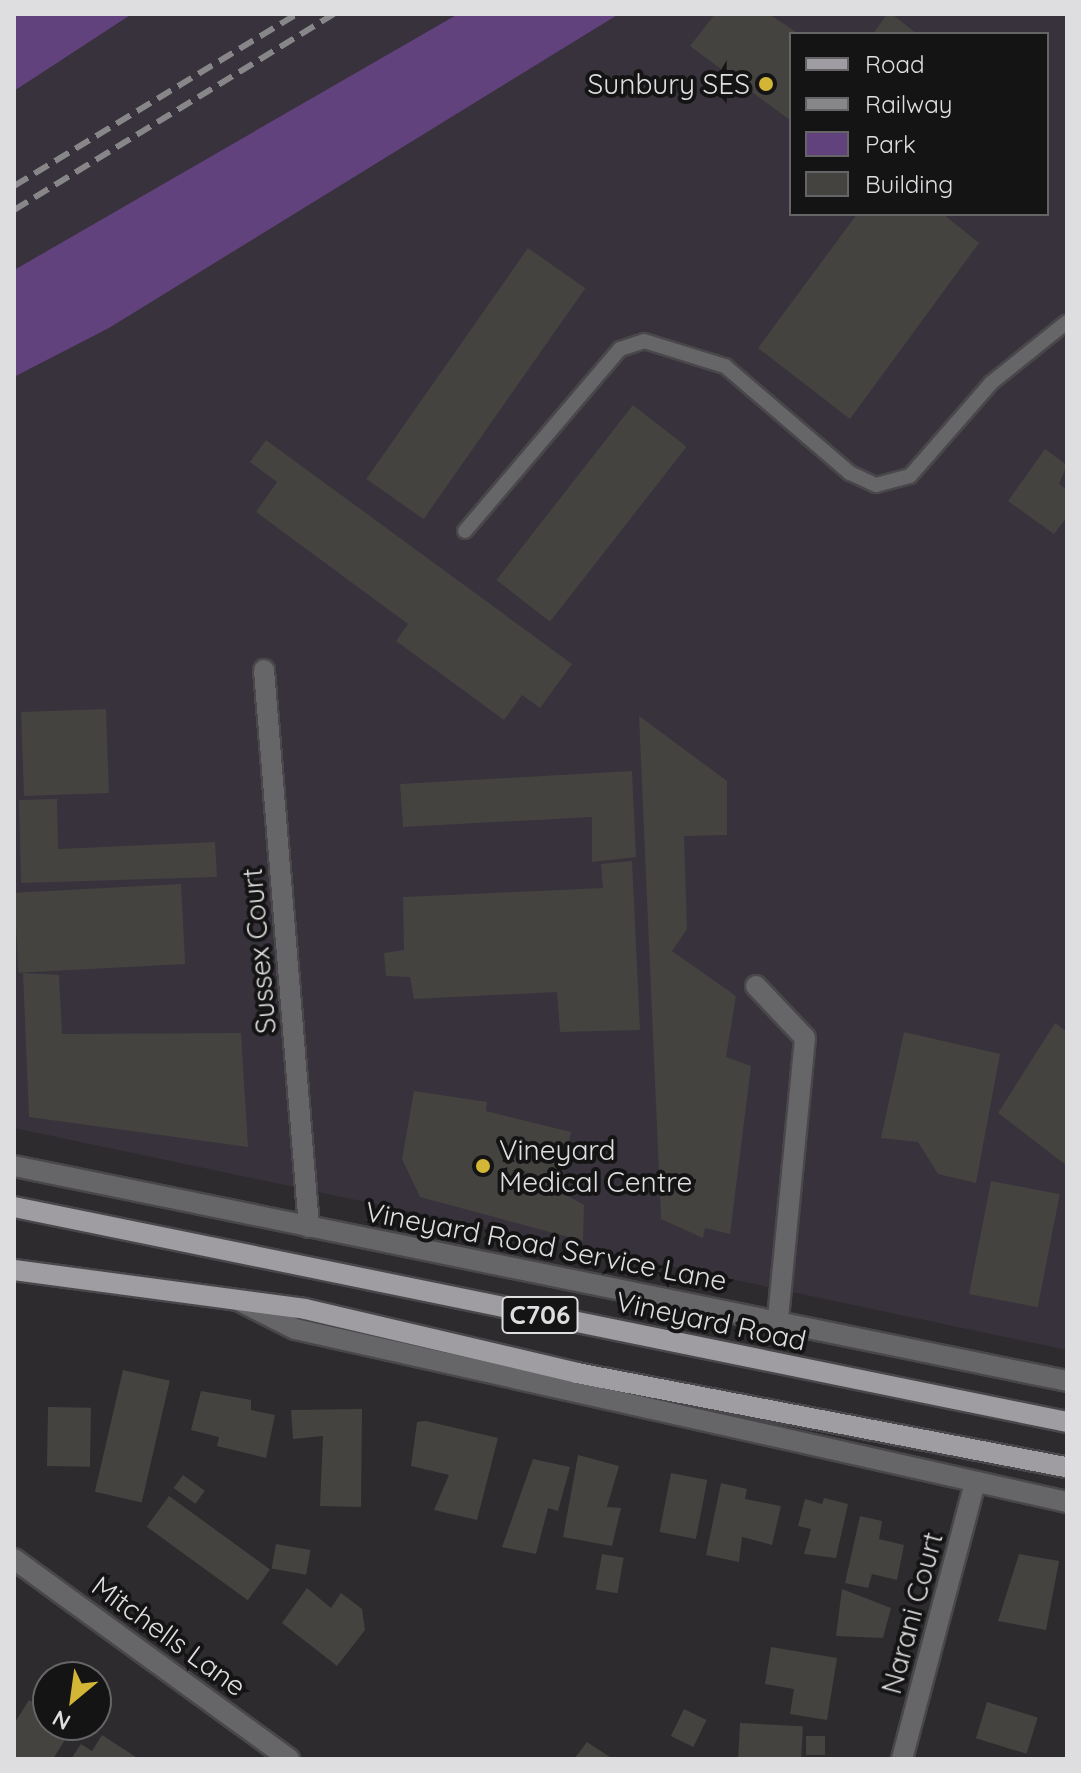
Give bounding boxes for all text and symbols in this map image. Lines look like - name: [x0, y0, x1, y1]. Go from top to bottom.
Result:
- legend: [789, 32, 1049, 216]
- text: Road: [865, 49, 925, 79]
- place label: Sunbury SES: [588, 67, 750, 101]
- marker: Sunbury SES: [757, 75, 775, 93]
- text: Railway: [865, 89, 952, 119]
- text: Park: [865, 129, 916, 159]
- text: Building: [865, 169, 953, 199]
- street label: Sussex Court: [235, 867, 283, 1035]
- place label: Vineyard Medical Centre: [499, 1133, 692, 1199]
- marker: Vineyard Medical Centre: [474, 1157, 492, 1175]
- street label: Vineyard Road Service Lane: [362, 1194, 730, 1298]
- street label: Vineyard Road: [613, 1284, 809, 1358]
- road number: C706: [500, 1293, 580, 1337]
- street label: Narani Court: [874, 1528, 950, 1698]
- street label: Mitchells Lane: [85, 1569, 253, 1703]
- north arrow: [32, 1661, 112, 1741]
- text: N: [47, 1704, 75, 1736]

